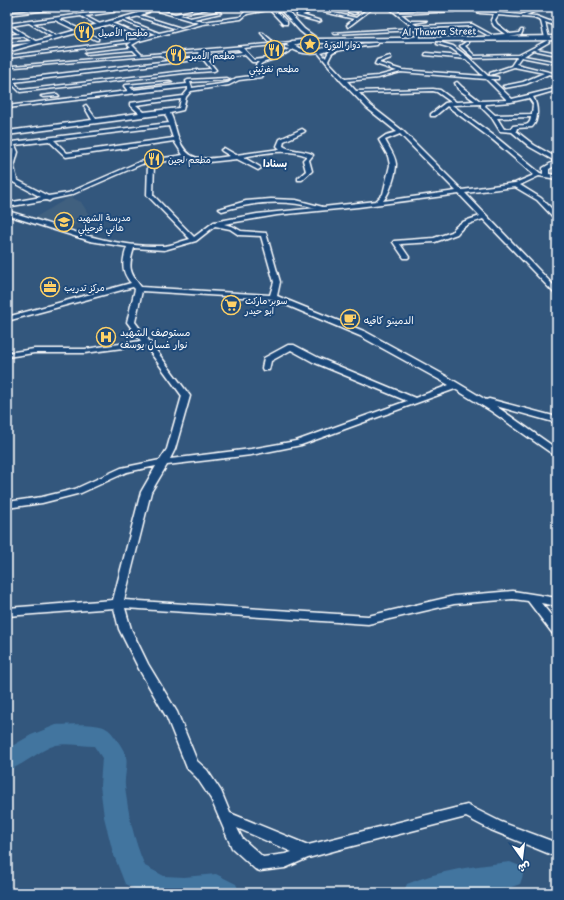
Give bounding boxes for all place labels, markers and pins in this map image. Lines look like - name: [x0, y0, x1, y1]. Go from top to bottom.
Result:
- restaurant icon: مطعم الأصيل: [73, 21, 95, 43]
- place label: مطعم الأصيل: [98, 25, 148, 40]
- place icon: دوار الثورة: [299, 33, 321, 55]
- place label: دوار الثورة: [324, 37, 361, 51]
- restaurant icon: مطعم نفرتيتي: [263, 39, 285, 61]
- restaurant icon: مطعم الأمير: [165, 44, 187, 66]
- place label: مطعم الأمير: [189, 48, 235, 63]
- place label: مطعم نفرتيتي: [249, 61, 299, 78]
- restaurant icon: مطعم لجين: [143, 148, 165, 170]
- place label: مطعم لجين: [168, 152, 211, 167]
- place label: مدرسة الشهيد هاني قرحيلي: [78, 210, 131, 237]
- school or university icon: مدرسة الشهيد هاني قرحيلي: [53, 211, 75, 233]
- office icon: مركز تدريب: [39, 276, 61, 298]
- place label: مركز تدريب: [64, 280, 105, 294]
- place label: سوبر ماركت ابو حيدر: [244, 293, 287, 317]
- supermarket icon: سوبر ماركت ابو حيدر: [220, 294, 242, 316]
- cafe icon: الدمينو كافيه: [339, 308, 361, 330]
- place label: الدمينو كافيه: [364, 312, 414, 327]
- place label: مستوصف الشهيد نوار غسان يوسف: [120, 324, 190, 351]
- hospital icon: مستوصف الشهيد نوار غسان يوسف: [95, 326, 117, 348]

